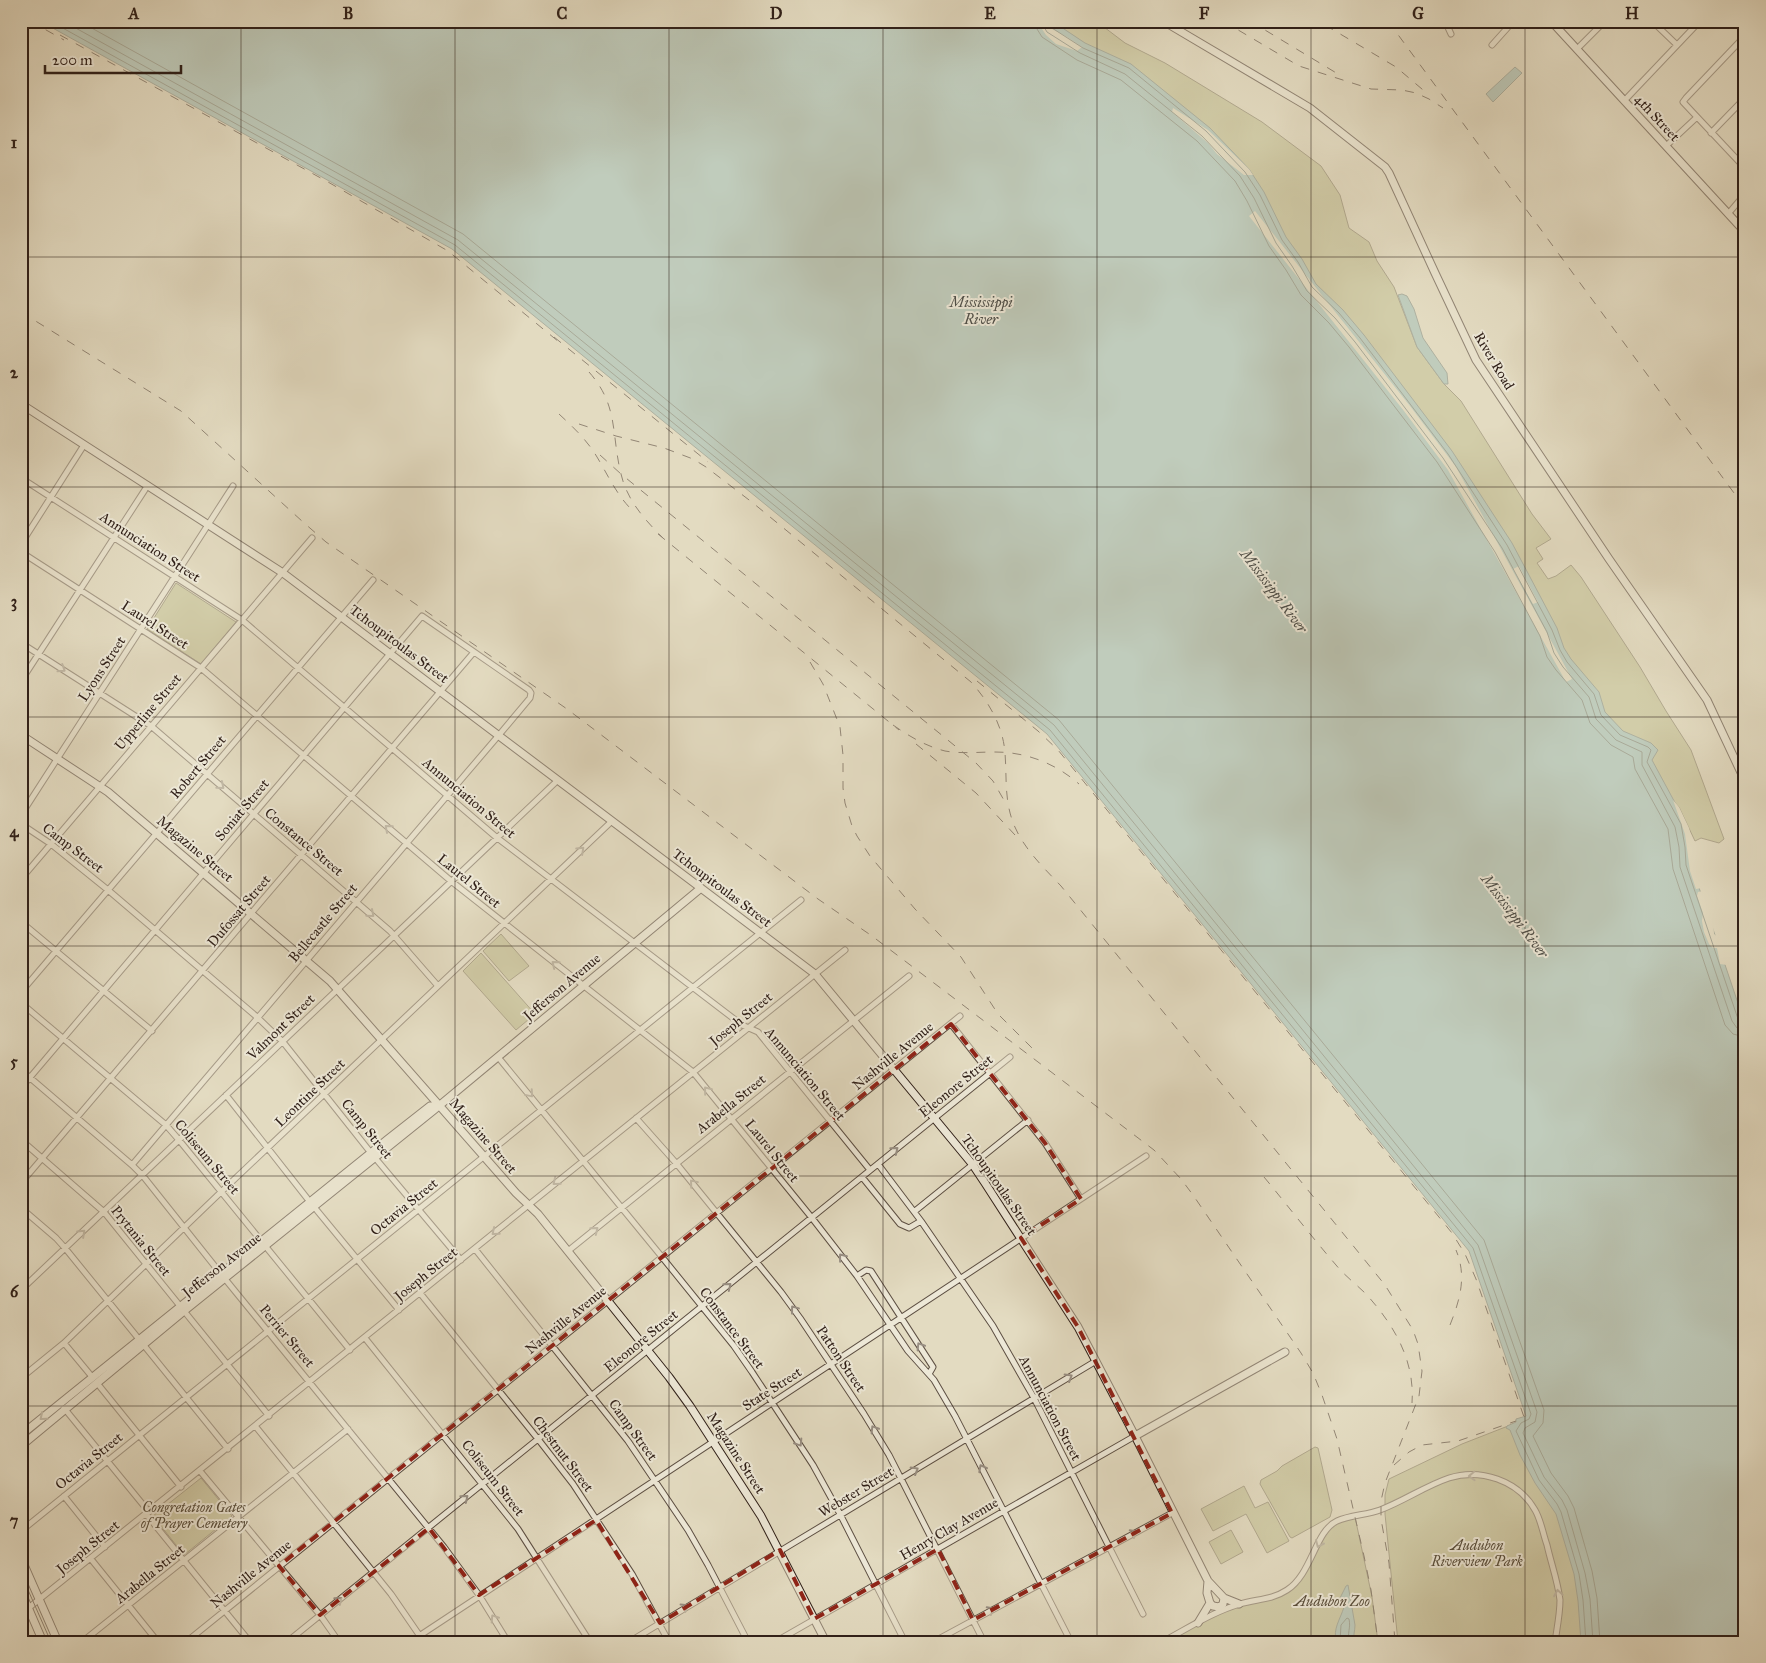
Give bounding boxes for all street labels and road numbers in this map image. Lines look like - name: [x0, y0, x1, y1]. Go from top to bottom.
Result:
- street label: 4th Street: [1631, 91, 1683, 145]
- street label: River Road: [1470, 329, 1518, 393]
- street label: Annunciation Street: [96, 508, 204, 586]
- street label: Laurel Street: [118, 597, 192, 653]
- street label: Tchoupitoulas Street: [346, 601, 452, 687]
- street label: Lyons Street: [75, 633, 129, 705]
- street label: Upperline Street: [111, 670, 185, 754]
- street label: Robert Street: [167, 732, 229, 802]
- street label: Annunciation Street: [418, 753, 519, 842]
- street label: Soniat Street: [211, 776, 273, 844]
- street label: Constance Street: [261, 804, 347, 880]
- street label: Magazine Street: [153, 812, 237, 886]
- street label: Camp Street: [39, 820, 107, 876]
- street label: Tchoupitoulas Street: [669, 845, 775, 931]
- street label: Laurel Street: [434, 850, 504, 912]
- street label: Dufossat Street: [204, 871, 274, 951]
- street label: Bellecastle Street: [285, 880, 361, 966]
- street label: Jefferson Avenue: [518, 950, 605, 1026]
- street label: Joseph Street: [705, 988, 777, 1052]
- street label: Valmont Street: [243, 990, 318, 1064]
- street label: Nashville Avenue: [849, 1018, 937, 1094]
- street label: Annunciation Street: [760, 1023, 849, 1124]
- street label: Eleonore Street: [916, 1051, 996, 1121]
- street label: Leontine Street: [271, 1055, 349, 1131]
- street label: Arabella Street: [692, 1071, 769, 1138]
- street label: Magazine Street: [446, 1095, 520, 1177]
- street label: Camp Street: [338, 1096, 396, 1162]
- street label: Coliseum Street: [171, 1116, 243, 1198]
- street label: Laurel Street: [741, 1116, 803, 1186]
- street label: Tchoupitoulas Street: [958, 1131, 1040, 1239]
- street label: Octavia Street: [367, 1175, 441, 1239]
- street label: Prytania Street: [107, 1202, 175, 1280]
- street label: Jefferson Avenue: [178, 1229, 266, 1303]
- street label: Joseph Street: [390, 1243, 462, 1307]
- street label: Nashville Avenue: [522, 1282, 610, 1358]
- street label: Constance Street: [696, 1284, 768, 1372]
- street label: Perrier Street: [256, 1301, 318, 1371]
- street label: Eleonore Street: [601, 1306, 681, 1376]
- street label: Patton Street: [813, 1323, 869, 1395]
- street label: Annunciation Street: [1015, 1352, 1085, 1463]
- street label: State Street: [739, 1363, 805, 1415]
- street label: Camp Street: [605, 1396, 661, 1464]
- street label: Magazine Street: [703, 1409, 769, 1497]
- street label: Chestnut Street: [529, 1413, 597, 1495]
- street label: Octavia Street: [52, 1429, 126, 1493]
- street label: Coliseum Street: [458, 1436, 528, 1520]
- street label: Webster Street: [815, 1463, 897, 1521]
- street label: Henry Clay Avenue: [897, 1494, 1001, 1564]
- street label: Joseph Street: [52, 1516, 124, 1580]
- street label: Nashville Avenue: [207, 1536, 295, 1612]
- street label: Arabella Street: [111, 1541, 188, 1608]

